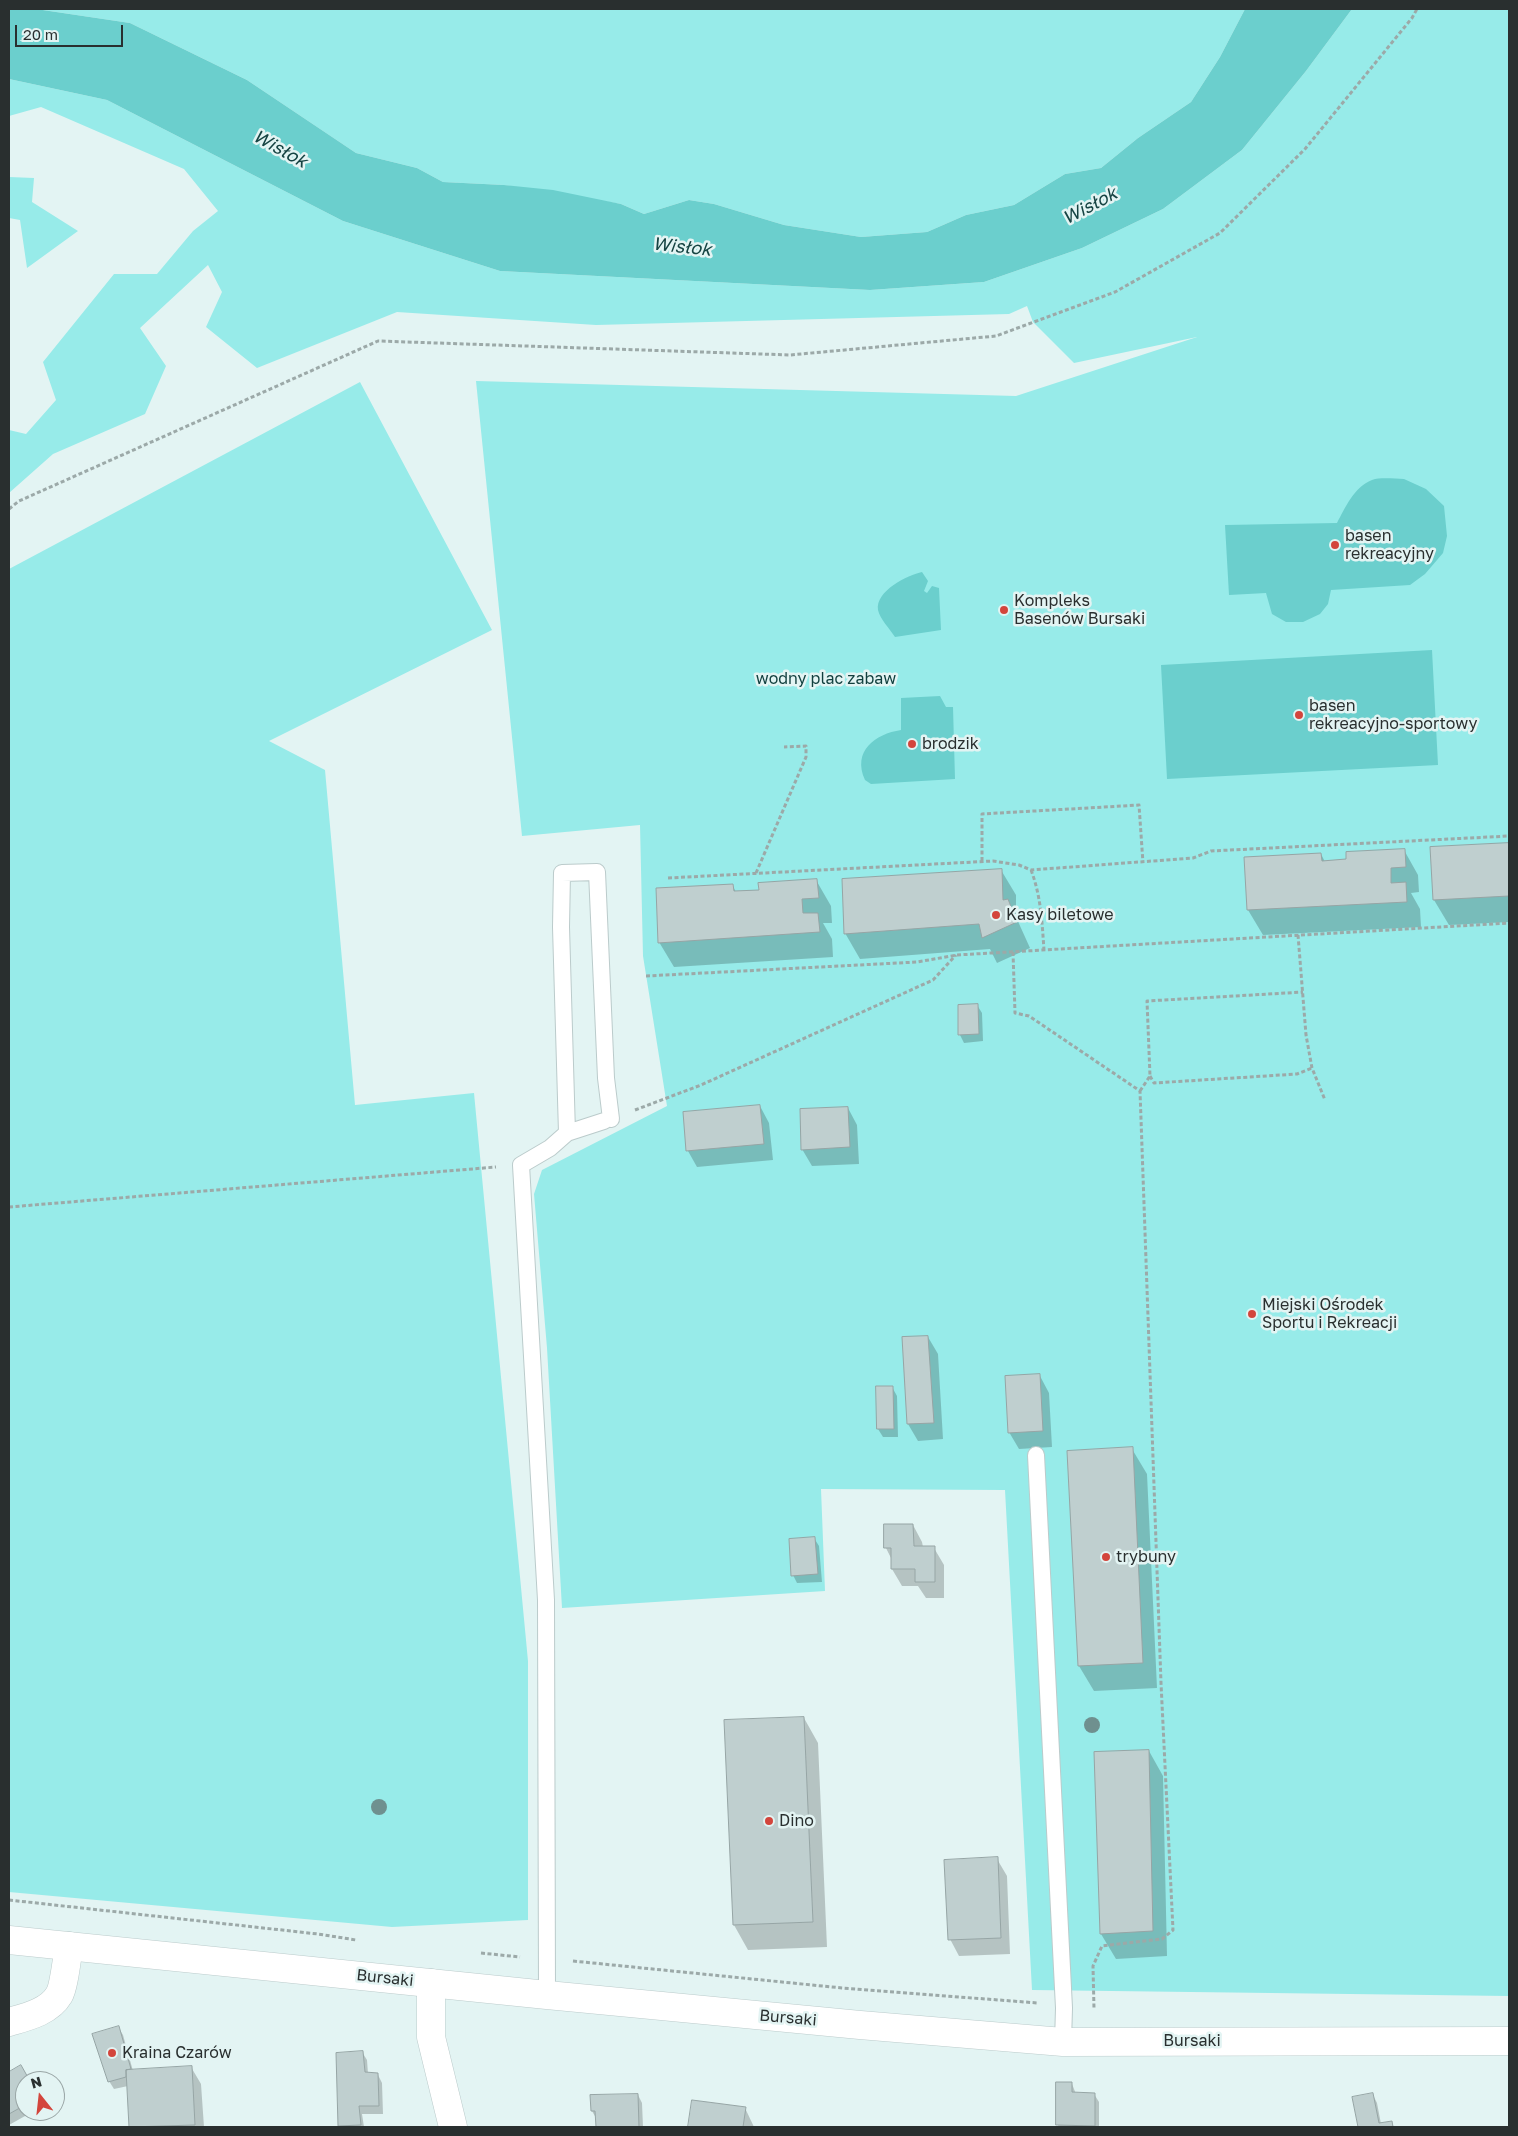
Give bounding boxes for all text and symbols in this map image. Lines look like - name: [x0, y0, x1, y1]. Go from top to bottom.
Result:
- scale bar: [18, 15, 125, 47]
- text: 20 m: [23, 25, 58, 43]
- water label: Wisłok: [249, 125, 311, 173]
- water label: Wisłok: [1059, 183, 1121, 229]
- water label: Wisłok: [652, 233, 712, 261]
- place label: basen rekreacyjny: [1345, 526, 1434, 564]
- marker: basen rekreacyjny: [1329, 539, 1341, 551]
- place label: Kompleks Basenów Bursaki: [1014, 591, 1145, 629]
- marker: Kompleks Basenów Bursaki: [998, 604, 1010, 616]
- park label: wodny plac zabaw: [756, 669, 896, 689]
- place label: basen rekreacyjno-sportowy: [1309, 696, 1478, 734]
- marker: basen rekreacyjno-sportowy: [1293, 709, 1305, 721]
- place label: brodzik: [922, 734, 979, 754]
- marker: brodzik: [906, 738, 918, 750]
- place label: Kasy biletowe: [1006, 905, 1114, 925]
- marker: Kasy biletowe: [990, 909, 1002, 921]
- place label: Miejski Ośrodek Sportu i Rekreacji: [1262, 1295, 1397, 1333]
- marker: Miejski Ośrodek Sportu i Rekreacji: [1246, 1308, 1258, 1320]
- place label: trybuny: [1116, 1547, 1176, 1567]
- marker: trybuny: [1100, 1551, 1112, 1563]
- place label: Dino: [779, 1811, 814, 1831]
- marker: Dino: [763, 1815, 775, 1827]
- street label: Bursaki: [355, 1965, 415, 1991]
- street label: Bursaki: [759, 2006, 817, 2030]
- street label: Bursaki: [1163, 2031, 1221, 2051]
- place label: Kraina Czarów: [122, 2043, 232, 2063]
- marker: Kraina Czarów: [106, 2047, 118, 2059]
- north arrow: [15, 2071, 65, 2121]
- text: N: [29, 2072, 43, 2092]

